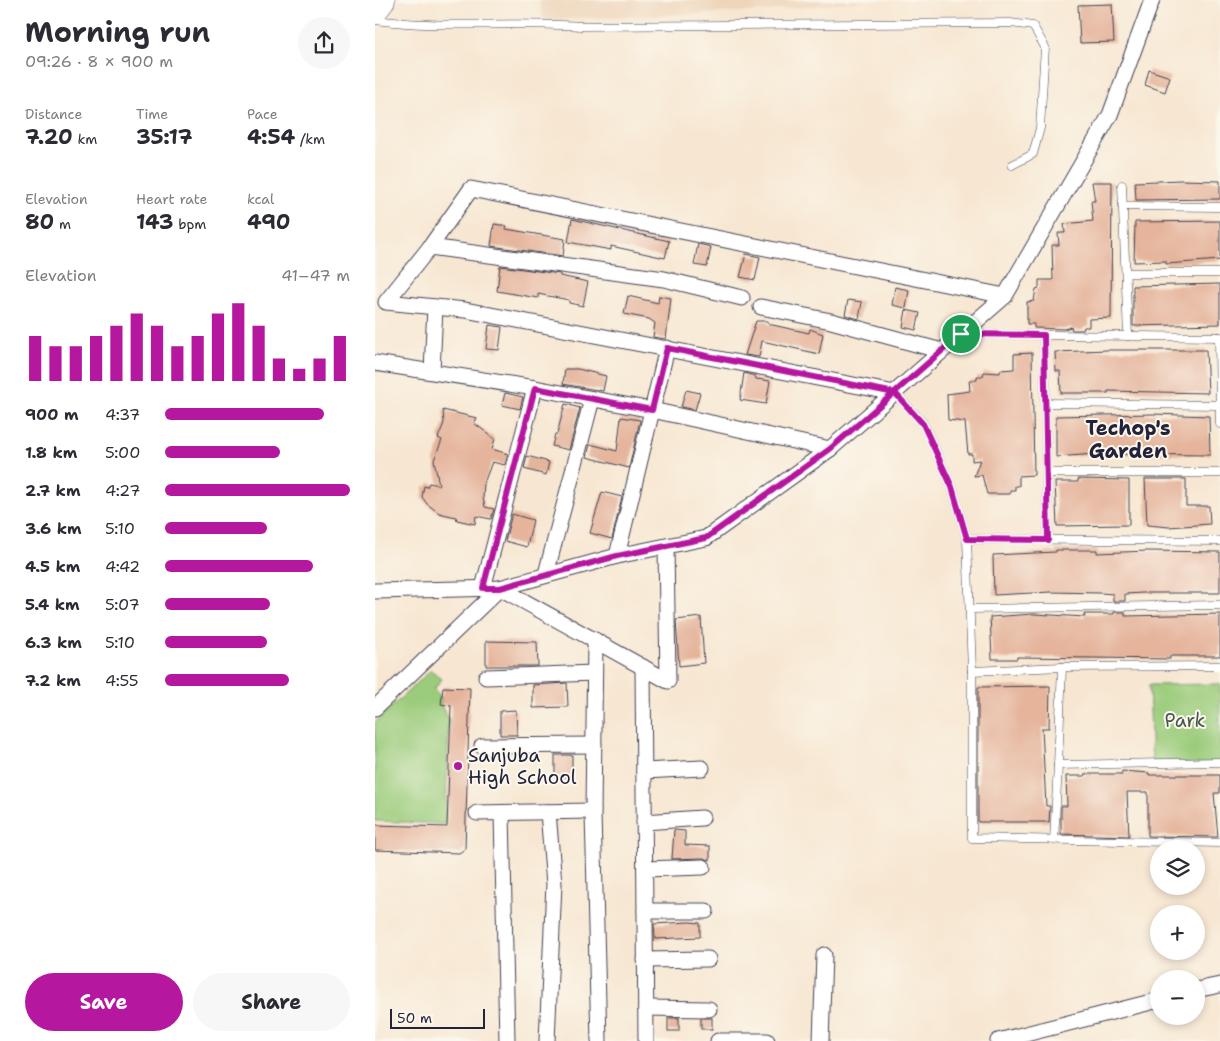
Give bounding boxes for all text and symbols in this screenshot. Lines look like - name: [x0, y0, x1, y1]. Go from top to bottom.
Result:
- text: Morning run: [25, 13, 210, 51]
- button: share: [298, 17, 350, 69]
- text: 09:26 · 8 × 900 m: [25, 51, 173, 72]
- text: Distance: [25, 105, 82, 123]
- text: Time: [136, 105, 168, 123]
- text: Pace: [247, 105, 278, 123]
- text: 7.20: [25, 123, 73, 151]
- text: 35:17: [136, 123, 193, 151]
- text: 4:54: [247, 123, 295, 151]
- text: km: [73, 130, 97, 148]
- text: /km: [295, 130, 325, 148]
- text: Elevation: [25, 190, 88, 208]
- text: Heart rate: [136, 190, 207, 208]
- text: kcal: [247, 190, 274, 208]
- text: 80: [25, 208, 54, 236]
- text: 143: [136, 208, 173, 236]
- text: 490: [247, 208, 290, 236]
- text: m: [54, 215, 71, 233]
- text: bpm: [173, 215, 206, 233]
- text: Elevation: [25, 265, 97, 286]
- text: 41–47 m: [281, 265, 350, 286]
- pin: [940, 313, 982, 355]
- icon: arrive: [947, 320, 975, 348]
- text: 900 m: [25, 404, 79, 425]
- text: 4:37: [105, 404, 140, 425]
- district label: Techop's Garden: [1086, 415, 1170, 464]
- text: 1.8 km: [25, 442, 77, 463]
- text: 5:00: [105, 442, 140, 463]
- text: 2.7 km: [25, 480, 80, 501]
- text: 4:27: [105, 480, 140, 501]
- text: 3.6 km: [25, 518, 82, 539]
- text: 5:10: [105, 518, 135, 539]
- text: 4.5 km: [25, 556, 80, 577]
- text: 4:42: [105, 556, 140, 577]
- text: 5.4 km: [25, 594, 80, 615]
- text: 5:07: [105, 594, 140, 615]
- text: 6.3 km: [25, 632, 82, 653]
- text: 5:10: [105, 632, 135, 653]
- text: 7.2 km: [25, 670, 81, 691]
- text: 4:55: [105, 670, 139, 691]
- park label: Park: [1165, 708, 1205, 733]
- place label: Sanjuba High School: [468, 743, 577, 790]
- marker: Sanjuba High School: [452, 760, 464, 772]
- map controls: [1150, 840, 1205, 1025]
- button: layers: [1150, 840, 1205, 895]
- button: +: [1150, 905, 1205, 960]
- button: −: [1150, 970, 1205, 1025]
- button: Save: [25, 973, 183, 1031]
- button: Share: [193, 973, 350, 1031]
- scale bar: [390, 1006, 485, 1029]
- text: 50 m: [397, 1009, 432, 1027]

